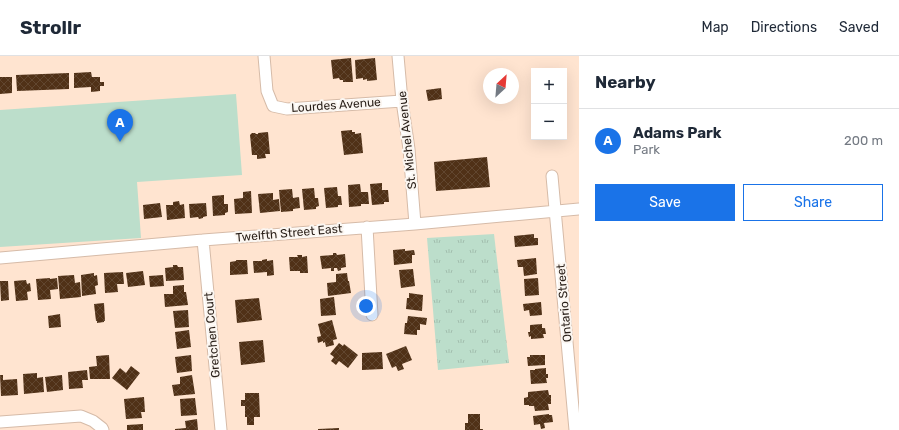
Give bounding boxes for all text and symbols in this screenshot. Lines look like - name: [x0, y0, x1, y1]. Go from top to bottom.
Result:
- text: Strollr: [20, 16, 81, 39]
- text: Map: [702, 19, 729, 36]
- text: Directions: [751, 19, 817, 36]
- text: Saved: [839, 19, 879, 36]
- north arrow: [483, 68, 519, 104]
- map controls: [531, 68, 567, 140]
- button: +: [531, 68, 567, 104]
- text: Nearby: [595, 72, 656, 92]
- street label: St. Michel Avenue: [395, 90, 419, 190]
- street label: Lourdes Avenue: [291, 95, 382, 115]
- button: −: [531, 104, 567, 140]
- pin: A: [107, 109, 133, 142]
- text: Adams Park: [633, 124, 722, 142]
- text: A: [603, 133, 613, 148]
- text: 200 m: [844, 133, 883, 148]
- text: Park: [633, 142, 660, 157]
- button: Save: [595, 184, 735, 221]
- button: Share: [743, 184, 883, 221]
- street label: Twelfth Street East: [235, 221, 343, 245]
- street label: Ontario Street: [554, 263, 574, 343]
- street label: Gretchen Court: [201, 291, 223, 379]
- your location: [356, 296, 376, 316]

